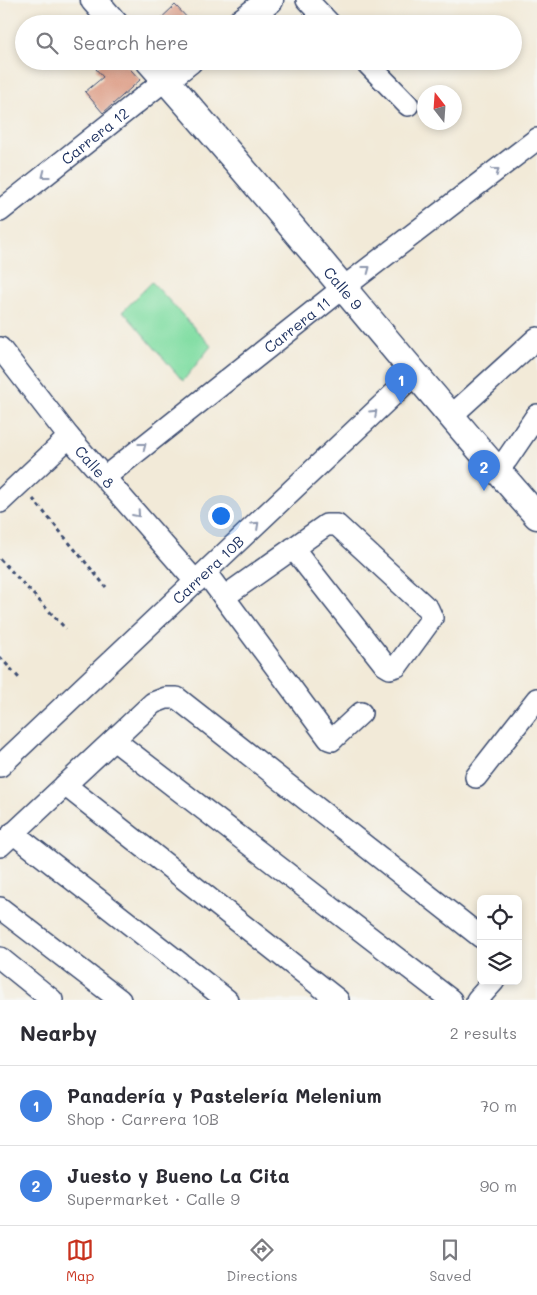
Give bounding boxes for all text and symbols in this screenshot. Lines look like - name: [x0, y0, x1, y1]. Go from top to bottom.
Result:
- search box: [15, 15, 522, 70]
- icon: search: [33, 29, 61, 57]
- text: Search here: [73, 30, 189, 55]
- north arrow: [417, 85, 462, 130]
- street label: Carrera 12: [57, 103, 133, 169]
- one-way arrow: [490, 168, 499, 176]
- one-way arrow: [42, 170, 51, 178]
- street label: Calle 9: [320, 262, 367, 314]
- one-way arrow: [361, 267, 370, 275]
- street label: Carrera 11: [259, 292, 334, 357]
- pin: 1: [385, 363, 417, 404]
- one-way arrow: [369, 410, 378, 419]
- street label: Calle 8: [71, 441, 119, 492]
- one-way arrow: [137, 444, 146, 452]
- pin: 2: [468, 450, 500, 491]
- your location: [208, 503, 234, 529]
- one-way arrow: [131, 508, 140, 517]
- one-way arrow: [251, 522, 260, 531]
- street label: Carrera 10B: [168, 531, 248, 608]
- map controls: [477, 895, 522, 985]
- button: locate: [477, 895, 522, 940]
- button: layers: [477, 940, 522, 985]
- text: Nearby: [20, 1019, 97, 1046]
- text: 2 results: [450, 1022, 517, 1043]
- text: Panadería y Pastelería Melenium: [67, 1083, 382, 1108]
- text: 1: [32, 1095, 40, 1116]
- text: 70 m: [480, 1095, 517, 1116]
- text: Shop · Carrera 10B: [67, 1108, 219, 1129]
- text: Juesto y Bueno La Cita: [67, 1163, 290, 1188]
- text: 2: [32, 1175, 40, 1196]
- text: 90 m: [480, 1175, 517, 1196]
- text: Supermarket · Calle 9: [67, 1188, 240, 1209]
- tab: Map: [66, 1236, 94, 1285]
- tab: Directions: [226, 1236, 298, 1285]
- tab: Saved: [429, 1236, 471, 1285]

